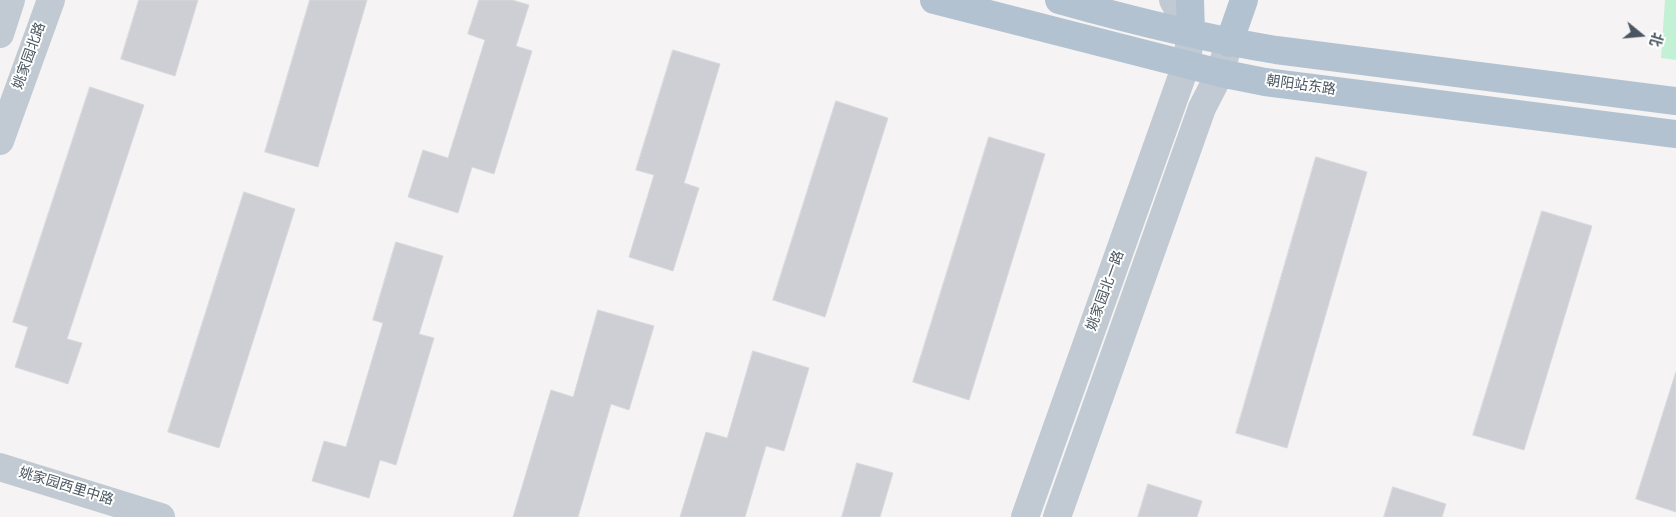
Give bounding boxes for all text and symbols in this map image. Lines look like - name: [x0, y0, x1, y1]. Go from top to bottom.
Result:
- north arrow: [1616, 10, 1666, 60]
- street label: 姚家园北路: [10, 20, 50, 92]
- text: 北: [1645, 30, 1667, 49]
- street label: 朝阳站东路: [1265, 73, 1337, 99]
- street label: 姚家园北一路: [1084, 249, 1128, 333]
- street label: 姚家园西里中路: [17, 465, 115, 509]

